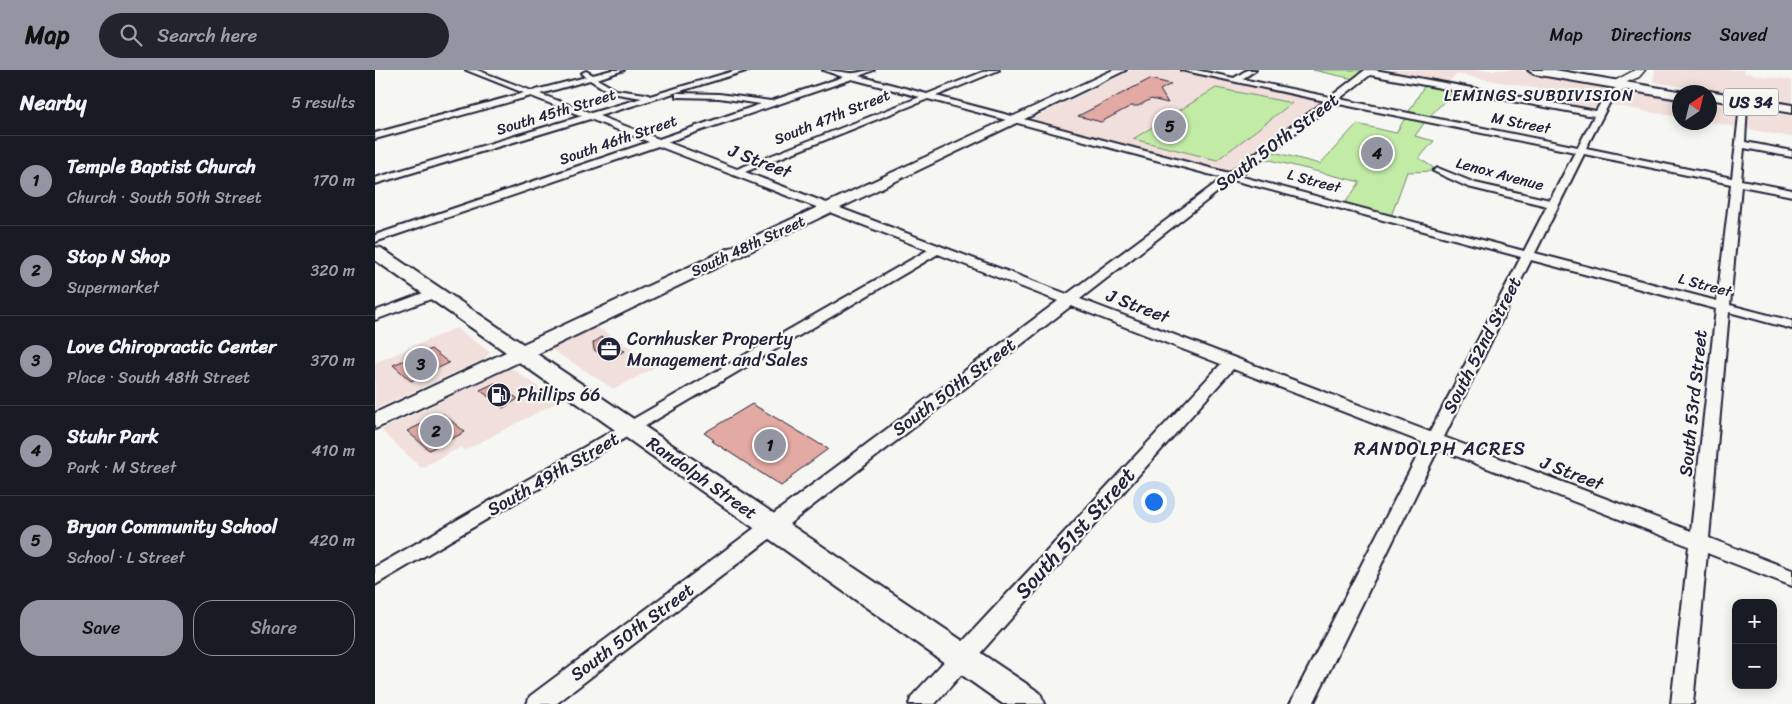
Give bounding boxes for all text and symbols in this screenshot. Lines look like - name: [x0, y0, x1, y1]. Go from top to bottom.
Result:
- search box: [99, 13, 449, 58]
- text: Map: [25, 14, 69, 56]
- text: Search here: [157, 19, 257, 52]
- text: Map: [1550, 19, 1583, 51]
- text: Directions: [1611, 19, 1692, 51]
- text: Saved: [1720, 19, 1767, 51]
- icon: search: [117, 21, 145, 49]
- street label: South 45th Street: [493, 81, 619, 143]
- district label: LEMINGS SUBDIVISION: [1444, 81, 1634, 110]
- street label: South 47th Street: [770, 82, 894, 152]
- text: Nearby: [20, 84, 86, 122]
- street label: South 50th Street: [1208, 84, 1346, 200]
- north arrow: [1672, 85, 1717, 130]
- text: 5 results: [291, 88, 355, 117]
- road number: US 34: [1723, 88, 1779, 116]
- street label: M Street: [1489, 105, 1554, 142]
- pin: 5: [1154, 107, 1186, 145]
- street label: South 46th Street: [556, 108, 681, 172]
- street label: J Street: [723, 134, 797, 188]
- pin: 4: [1361, 134, 1393, 172]
- text: Temple Baptist Church: [67, 150, 256, 183]
- street label: Lenox Avenue: [1453, 150, 1547, 198]
- street label: L Street: [1284, 161, 1345, 201]
- text: 1: [33, 166, 39, 195]
- text: 170 m: [312, 166, 355, 195]
- text: Church · South 50th Street: [67, 183, 262, 212]
- street label: South 48th Street: [686, 208, 810, 284]
- text: Stop N Shop: [67, 240, 170, 273]
- text: 2: [31, 256, 41, 285]
- text: 320 m: [310, 256, 355, 285]
- street label: L Street: [1675, 265, 1736, 305]
- street label: South 52nd Street: [1434, 271, 1530, 419]
- text: Supermarket: [67, 273, 159, 302]
- street label: J Street: [1101, 279, 1175, 333]
- place label: Cornhusker Property Management and Sales: [627, 323, 808, 376]
- street label: South 53rd Street: [1669, 328, 1717, 478]
- street label: South 50th Street: [885, 329, 1023, 445]
- text: Love Chiropractic Center: [67, 330, 276, 363]
- office icon: Cornhusker Property Management and Sales: [596, 336, 622, 362]
- pin: 3: [405, 345, 437, 383]
- text: 3: [32, 346, 40, 375]
- text: 370 m: [311, 346, 355, 375]
- text: Place · South 48th Street: [67, 363, 250, 392]
- place label: Phillips 66: [517, 379, 600, 411]
- fuel station icon: Phillips 66: [486, 382, 512, 408]
- pin: 2: [420, 412, 452, 450]
- text: Stuhr Park: [67, 420, 159, 453]
- street label: South 49th Street: [481, 423, 625, 525]
- pin: 1: [754, 426, 786, 464]
- street label: Randolph Street: [640, 428, 764, 528]
- district label: RANDOLPH ACRES: [1354, 432, 1526, 465]
- text: 4: [31, 436, 41, 465]
- text: 410 m: [312, 436, 355, 465]
- street label: J Street: [1535, 446, 1609, 500]
- text: Park · M Street: [67, 453, 176, 482]
- street label: South 51st Street: [1005, 458, 1145, 608]
- your location: [1141, 489, 1167, 515]
- text: Bryan Community School: [67, 510, 277, 543]
- text: 5: [31, 526, 41, 555]
- text: 420 m: [309, 526, 355, 555]
- text: School · L Street: [67, 543, 185, 572]
- street label: South 50th Street: [563, 574, 701, 690]
- map controls: [1732, 599, 1777, 689]
- button: +: [1732, 599, 1777, 644]
- button: Save: [20, 600, 183, 656]
- button: Share: [193, 600, 355, 656]
- button: −: [1732, 644, 1777, 689]

